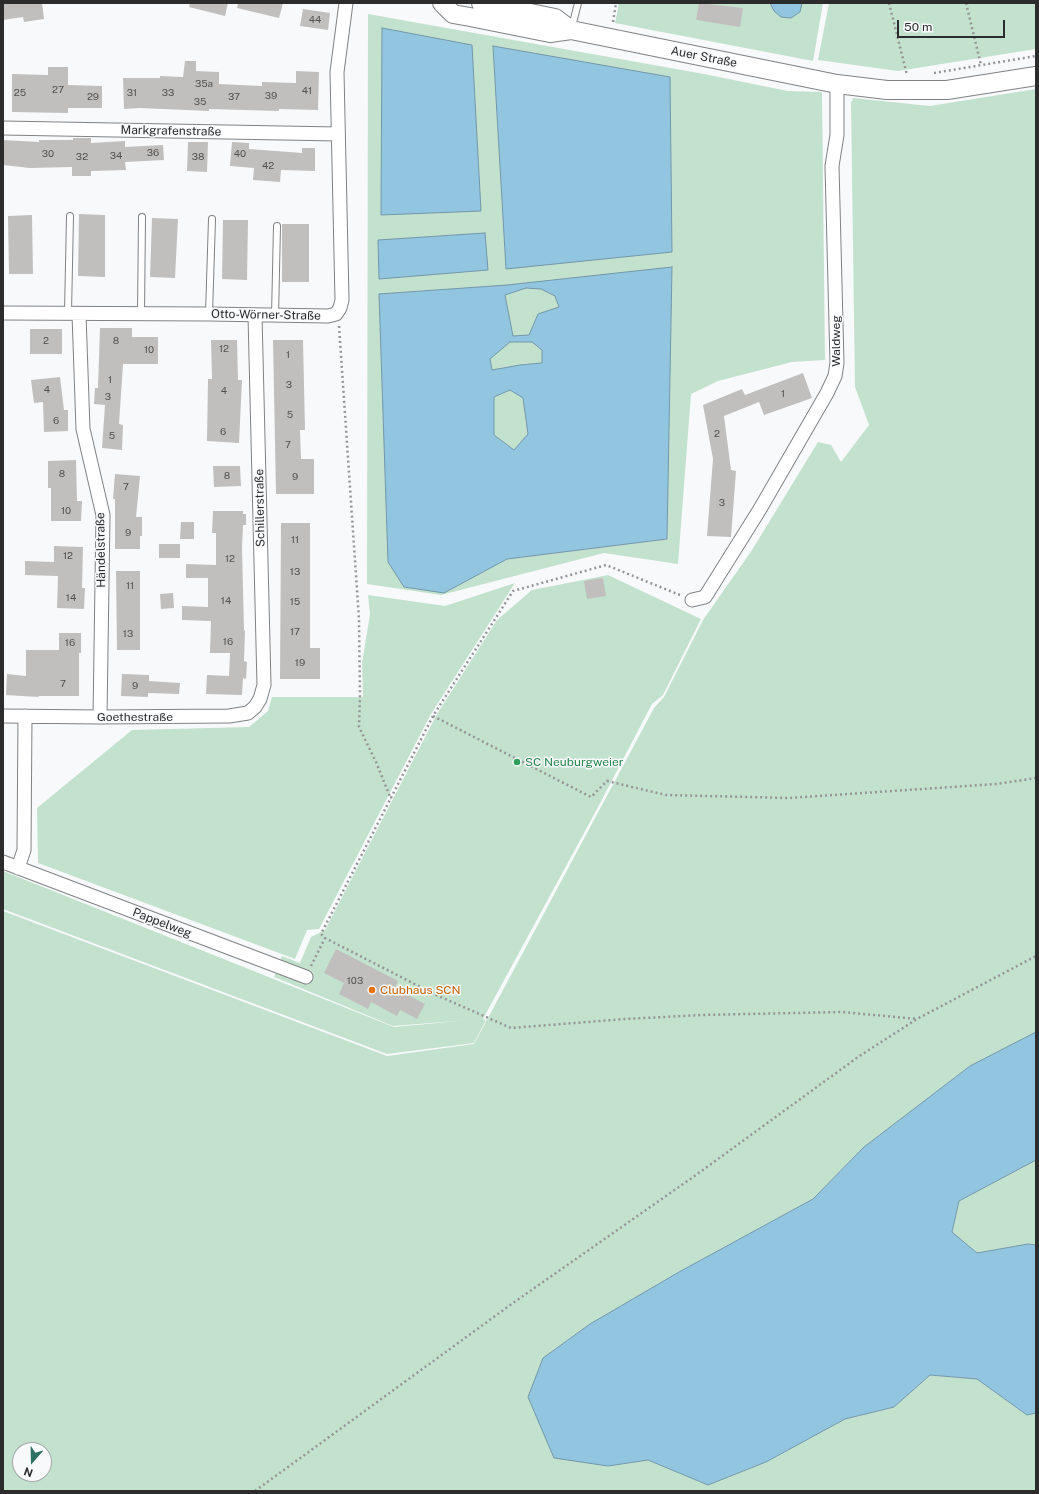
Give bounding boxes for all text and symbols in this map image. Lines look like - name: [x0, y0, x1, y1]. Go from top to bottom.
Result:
- scale bar: [899, 12, 1007, 38]
- house number: 44: [309, 14, 321, 26]
- text: 50 m: [904, 20, 932, 34]
- street label: Auer Straße: [670, 44, 738, 70]
- house number: 35a: [195, 78, 213, 90]
- house number: 27: [52, 84, 64, 96]
- house number: 41: [302, 85, 312, 97]
- house number: 25: [14, 87, 26, 99]
- house number: 31: [127, 87, 137, 99]
- house number: 33: [162, 87, 174, 99]
- house number: 39: [265, 90, 277, 102]
- house number: 29: [87, 91, 99, 103]
- house number: 37: [228, 91, 240, 103]
- house number: 35: [194, 96, 206, 108]
- street label: Markgrafenstraße: [121, 123, 221, 139]
- house number: 36: [147, 147, 159, 159]
- house number: 30: [42, 148, 54, 160]
- house number: 40: [234, 148, 246, 160]
- house number: 34: [110, 150, 122, 162]
- house number: 32: [76, 151, 88, 163]
- house number: 38: [192, 151, 204, 163]
- house number: 42: [262, 160, 274, 172]
- street label: Otto-Wörner-Straße: [211, 307, 321, 323]
- street label: Waldweg: [829, 315, 843, 367]
- house number: 2: [43, 335, 49, 347]
- house number: 8: [113, 335, 119, 347]
- house number: 12: [219, 343, 229, 355]
- house number: 10: [144, 344, 154, 356]
- house number: 1: [286, 349, 290, 361]
- house number: 1: [108, 374, 112, 386]
- house number: 3: [286, 379, 292, 391]
- house number: 4: [44, 384, 50, 396]
- house number: 4: [221, 385, 227, 397]
- house number: 1: [781, 388, 785, 400]
- house number: 3: [105, 391, 111, 403]
- house number: 5: [287, 409, 293, 421]
- house number: 6: [53, 415, 59, 427]
- house number: 6: [220, 426, 226, 438]
- house number: 2: [714, 428, 720, 440]
- house number: 5: [109, 430, 115, 442]
- house number: 7: [285, 439, 291, 451]
- house number: 8: [59, 468, 65, 480]
- street label: Schillerstraße: [252, 469, 268, 547]
- house number: 8: [224, 470, 230, 482]
- house number: 9: [292, 471, 298, 483]
- house number: 7: [123, 481, 129, 493]
- house number: 3: [719, 497, 725, 509]
- house number: 10: [61, 505, 71, 517]
- street label: Händelstraße: [93, 512, 109, 588]
- house number: 9: [125, 527, 131, 539]
- house number: 11: [291, 534, 299, 546]
- house number: 12: [63, 550, 73, 562]
- house number: 12: [225, 553, 235, 565]
- house number: 13: [290, 566, 300, 578]
- house number: 11: [126, 580, 134, 592]
- house number: 14: [66, 592, 76, 604]
- house number: 14: [221, 595, 231, 607]
- house number: 15: [290, 596, 300, 608]
- house number: 17: [290, 626, 300, 638]
- house number: 13: [123, 628, 133, 640]
- house number: 16: [223, 636, 233, 648]
- house number: 16: [65, 637, 75, 649]
- house number: 19: [295, 657, 305, 669]
- house number: 7: [60, 678, 66, 690]
- house number: 9: [132, 680, 138, 692]
- street label: Goethestraße: [97, 710, 173, 724]
- place label: SC Neuburgweier: [525, 755, 623, 769]
- marker: SC Neuburgweier: [512, 757, 522, 767]
- street label: Pappelweg: [130, 905, 194, 941]
- house number: 103: [347, 975, 363, 987]
- place label: Clubhaus SCN: [380, 983, 461, 997]
- marker: Clubhaus SCN: [367, 985, 377, 995]
- north arrow: [12, 1442, 52, 1482]
- text: N: [22, 1465, 34, 1479]

